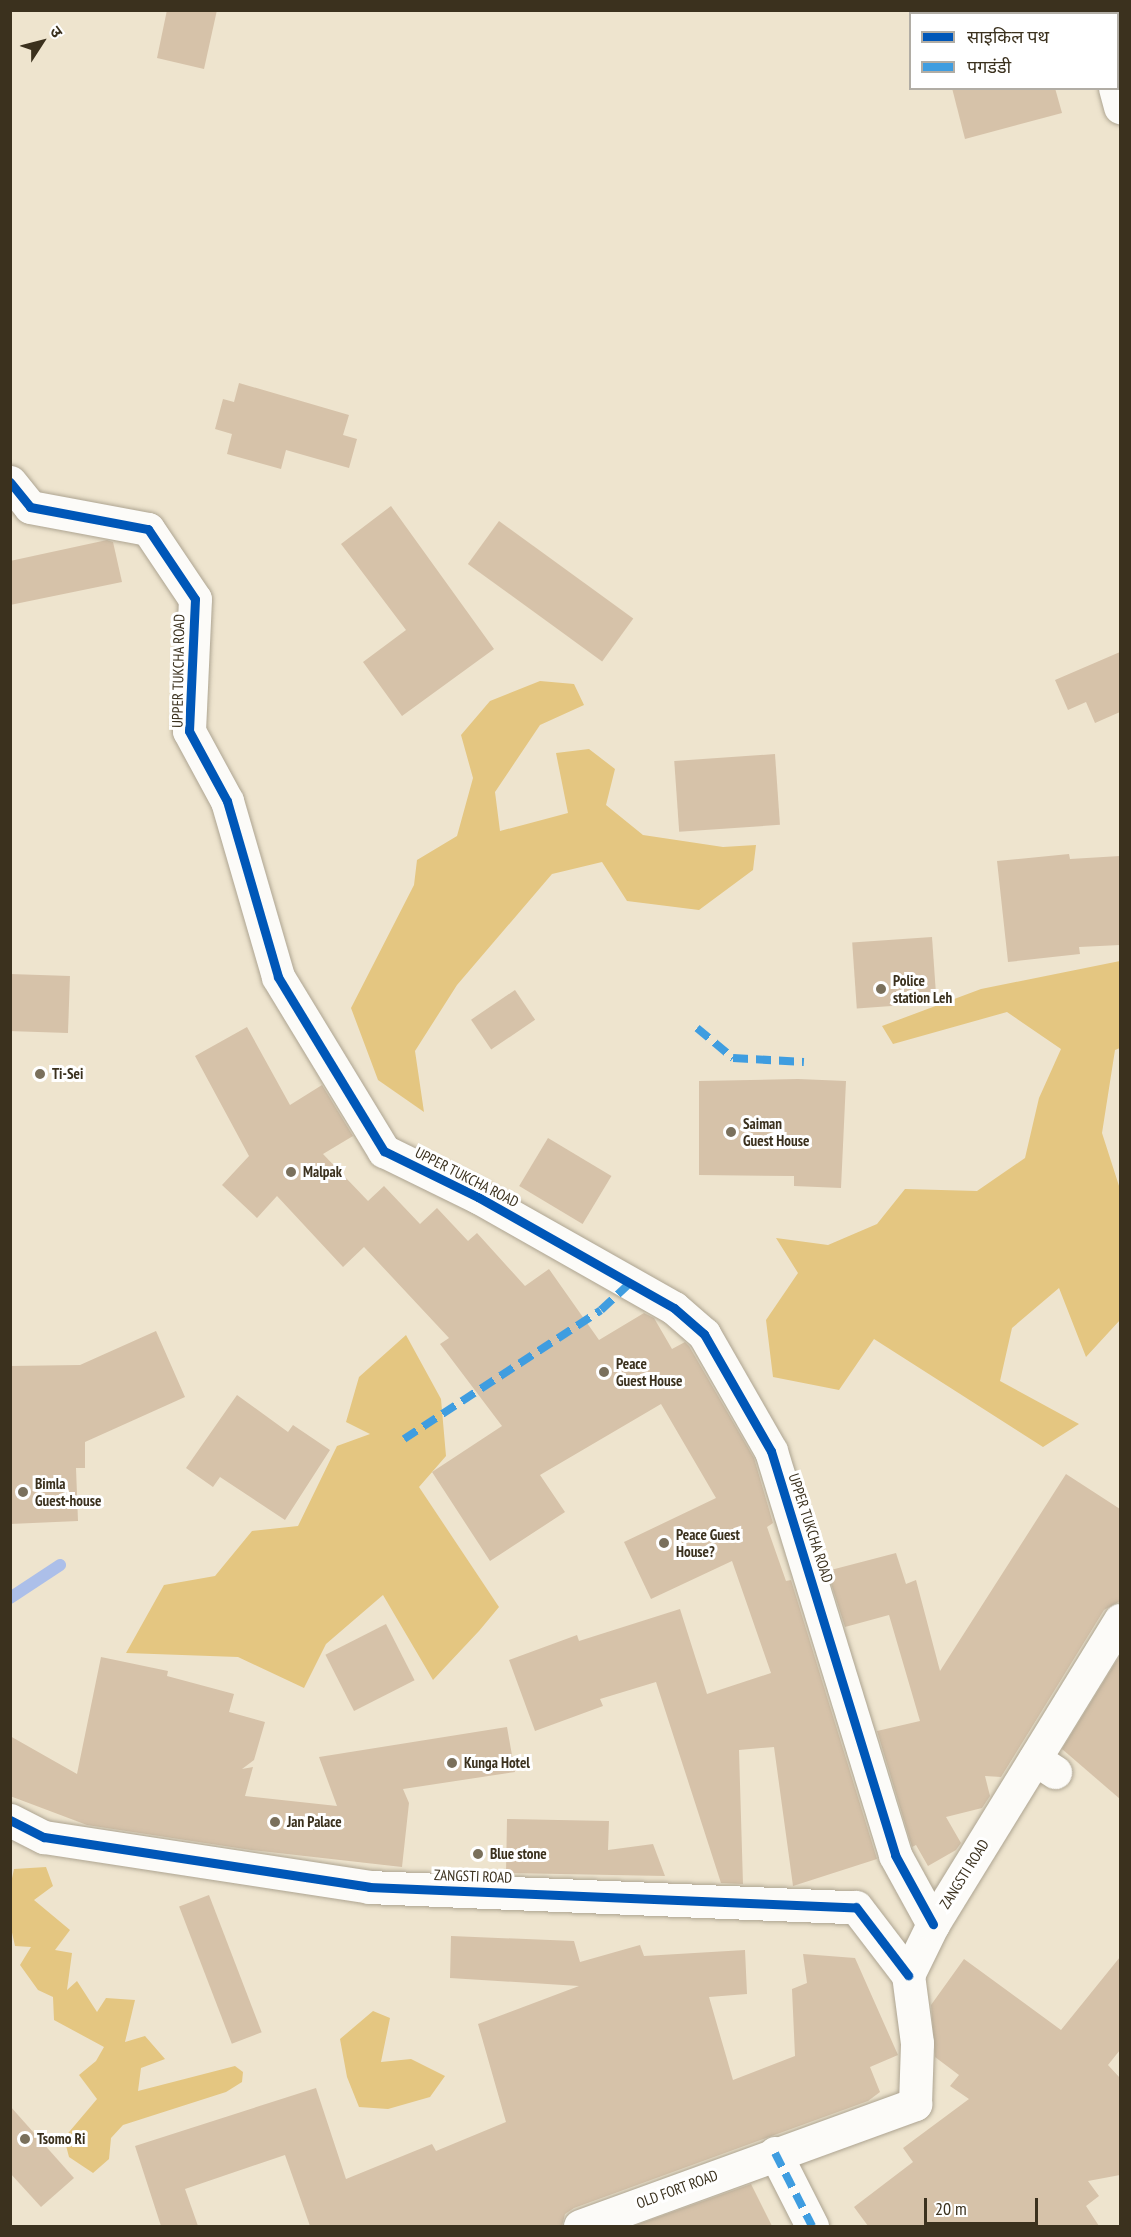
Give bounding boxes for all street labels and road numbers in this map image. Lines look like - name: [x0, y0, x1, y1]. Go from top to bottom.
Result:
- street label: UPPER TUKCHA ROAD: [168, 614, 188, 728]
- street label: UPPER TUKCHA ROAD: [412, 1143, 522, 1211]
- street label: UPPER TUKCHA ROAD: [785, 1471, 837, 1585]
- street label: ZANGSTI ROAD: [936, 1836, 992, 1912]
- street label: ZANGSTI ROAD: [434, 1866, 512, 1886]
- street label: OLD FORT ROAD: [634, 2166, 720, 2212]

